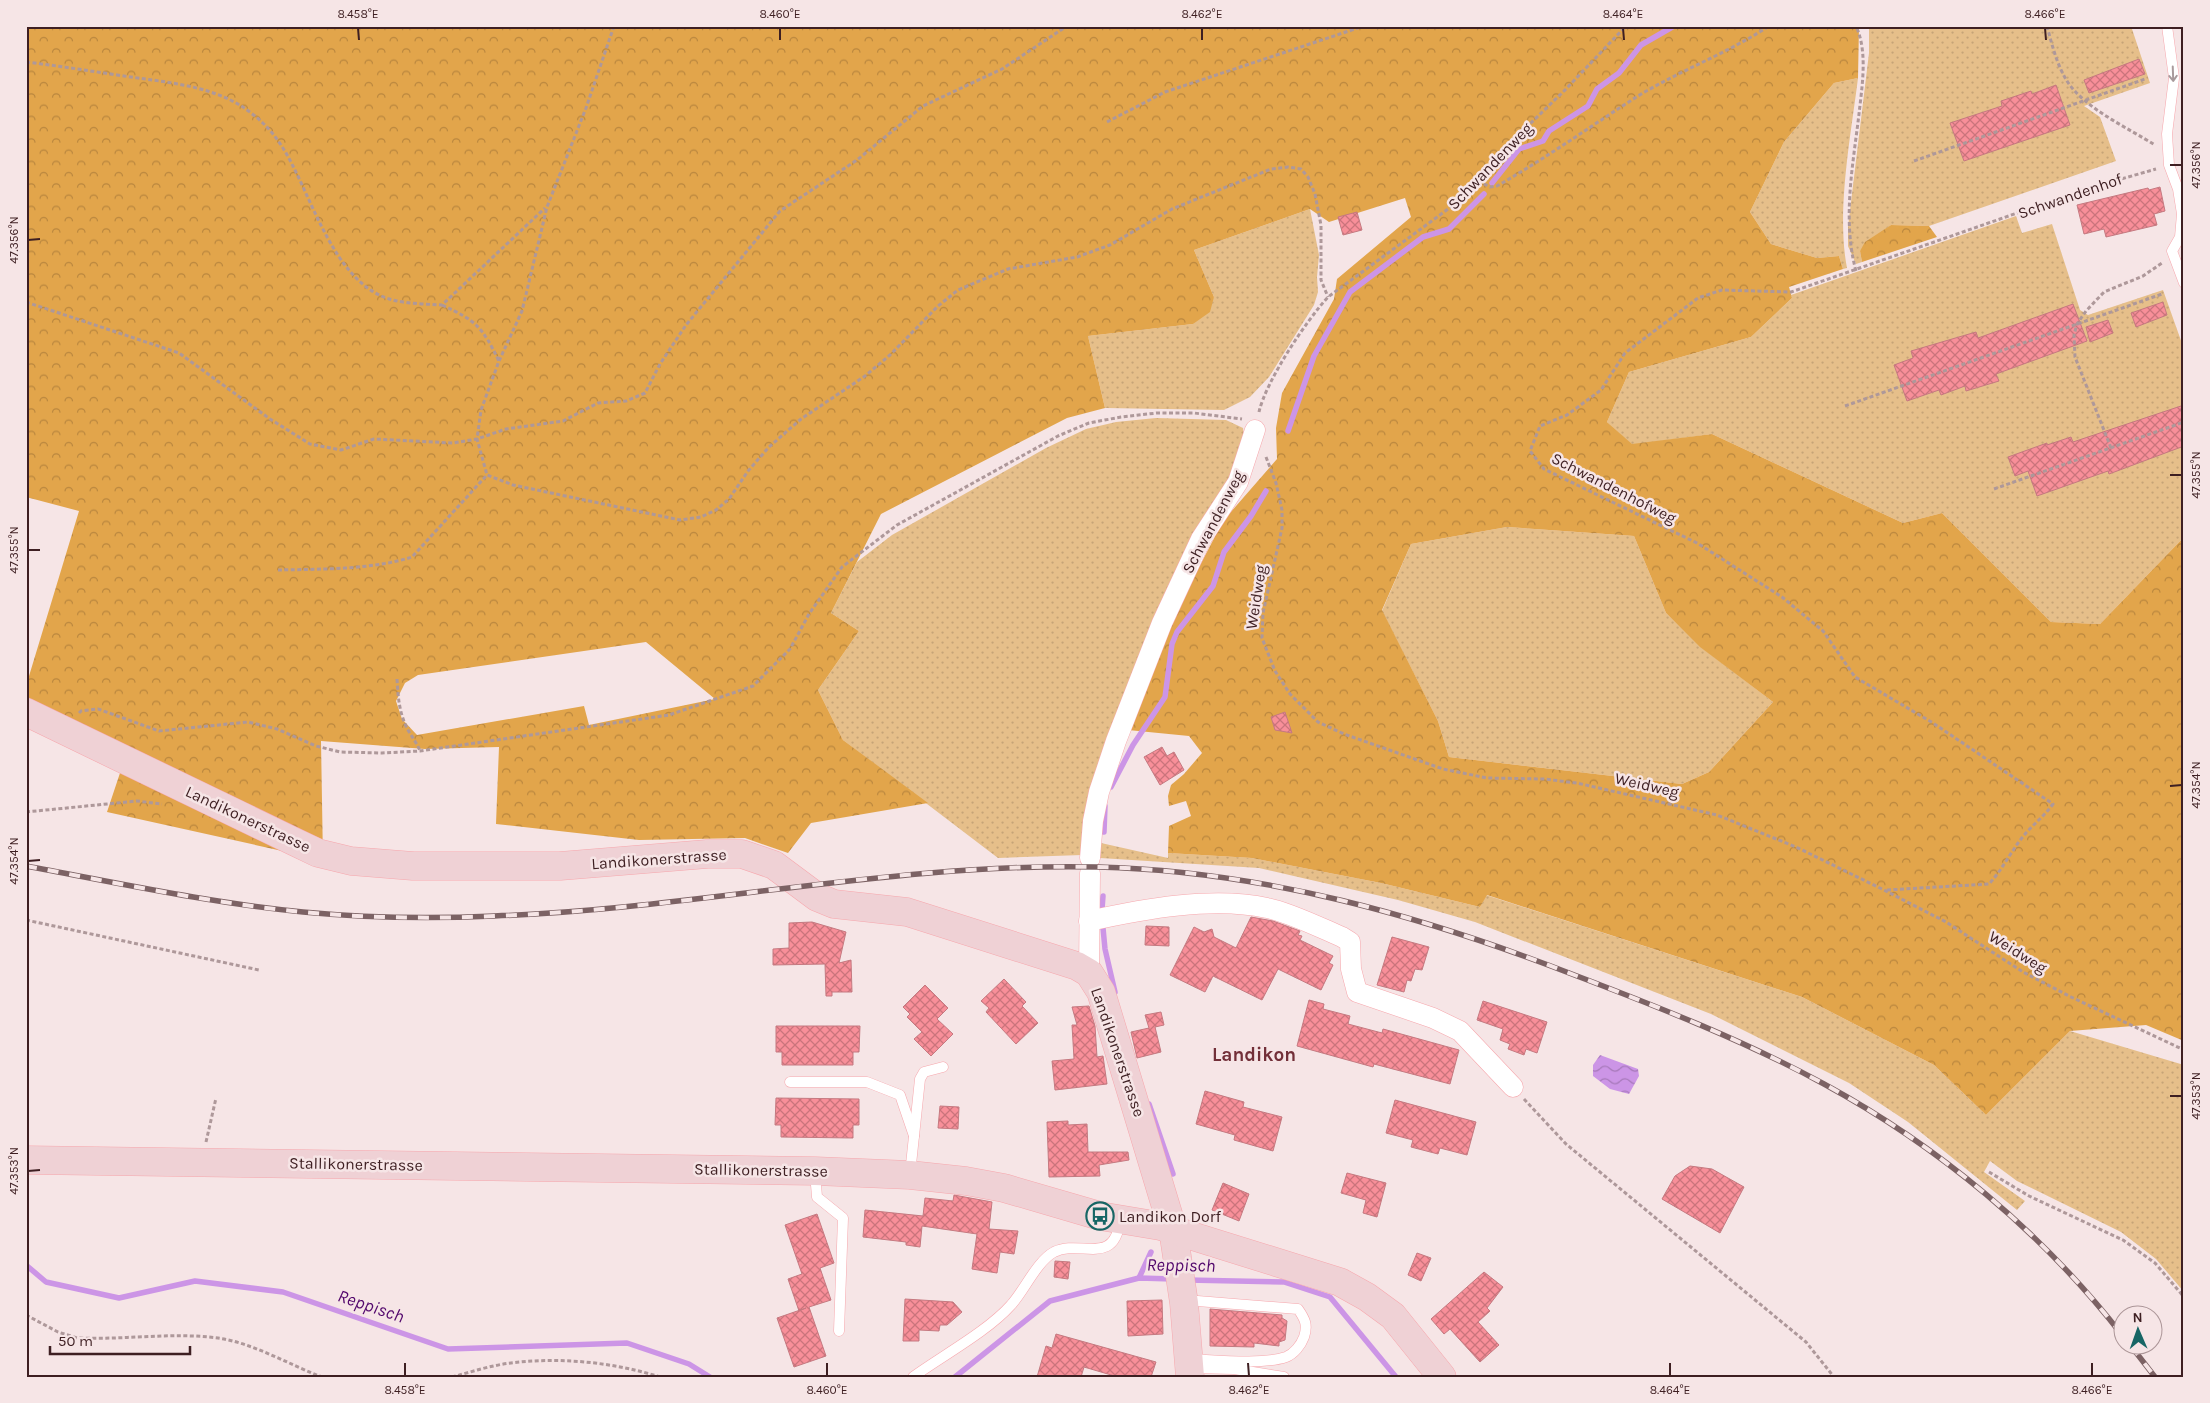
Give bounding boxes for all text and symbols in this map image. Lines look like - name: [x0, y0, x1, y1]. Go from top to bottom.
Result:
- text: 8.458°E: [337, 7, 379, 21]
- text: 8.460°E: [759, 7, 801, 21]
- text: 8.462°E: [1182, 7, 1222, 21]
- text: 8.464°E: [1603, 7, 1643, 21]
- text: 8.466°E: [2025, 7, 2065, 21]
- one-way arrow: [2169, 66, 2178, 82]
- street label: Schwandenweg: [1444, 118, 1536, 214]
- text: 47.356°N: [2189, 141, 2203, 189]
- street label: Schwandenhof: [2015, 169, 2125, 223]
- text: 47.356°N: [7, 216, 21, 264]
- street label: Schwandenhofweg: [1548, 448, 1680, 528]
- text: 47.355°N: [2189, 451, 2203, 499]
- street label: Schwandenweg: [1178, 467, 1248, 577]
- text: 47.355°N: [7, 526, 21, 574]
- street label: Weidweg: [1242, 563, 1270, 631]
- text: 47.354°N: [2189, 761, 2203, 809]
- street label: Weidweg: [1613, 768, 1681, 802]
- street label: Landikonerstrasse: [183, 782, 313, 856]
- text: 47.354°N: [7, 837, 21, 885]
- street label: Landikonerstrasse: [591, 845, 727, 873]
- street label: Weidweg: [1985, 927, 2051, 977]
- street label: Landikonerstrasse: [1087, 985, 1149, 1119]
- district label: Landikon: [1212, 1044, 1296, 1066]
- text: 47.353°N: [2189, 1072, 2203, 1120]
- text: 47.353°N: [7, 1147, 21, 1195]
- street label: Stallikonerstrasse: [289, 1153, 423, 1175]
- street label: Stallikonerstrasse: [694, 1159, 828, 1181]
- bus stop icon: Landikon Dorf: [1085, 1201, 1115, 1231]
- place label: Landikon Dorf: [1119, 1207, 1221, 1226]
- water label: Reppisch: [1146, 1253, 1216, 1277]
- water label: Reppisch: [335, 1284, 407, 1328]
- north arrow: [2112, 1306, 2162, 1356]
- text: N: [2132, 1309, 2143, 1326]
- scale bar: [50, 1323, 190, 1355]
- text: 50 m: [58, 1332, 93, 1350]
- text: 8.458°E: [384, 1383, 426, 1397]
- text: 8.460°E: [806, 1383, 848, 1397]
- text: 8.462°E: [1229, 1383, 1269, 1397]
- text: 8.464°E: [1650, 1383, 1690, 1397]
- text: 8.466°E: [2072, 1383, 2112, 1397]

